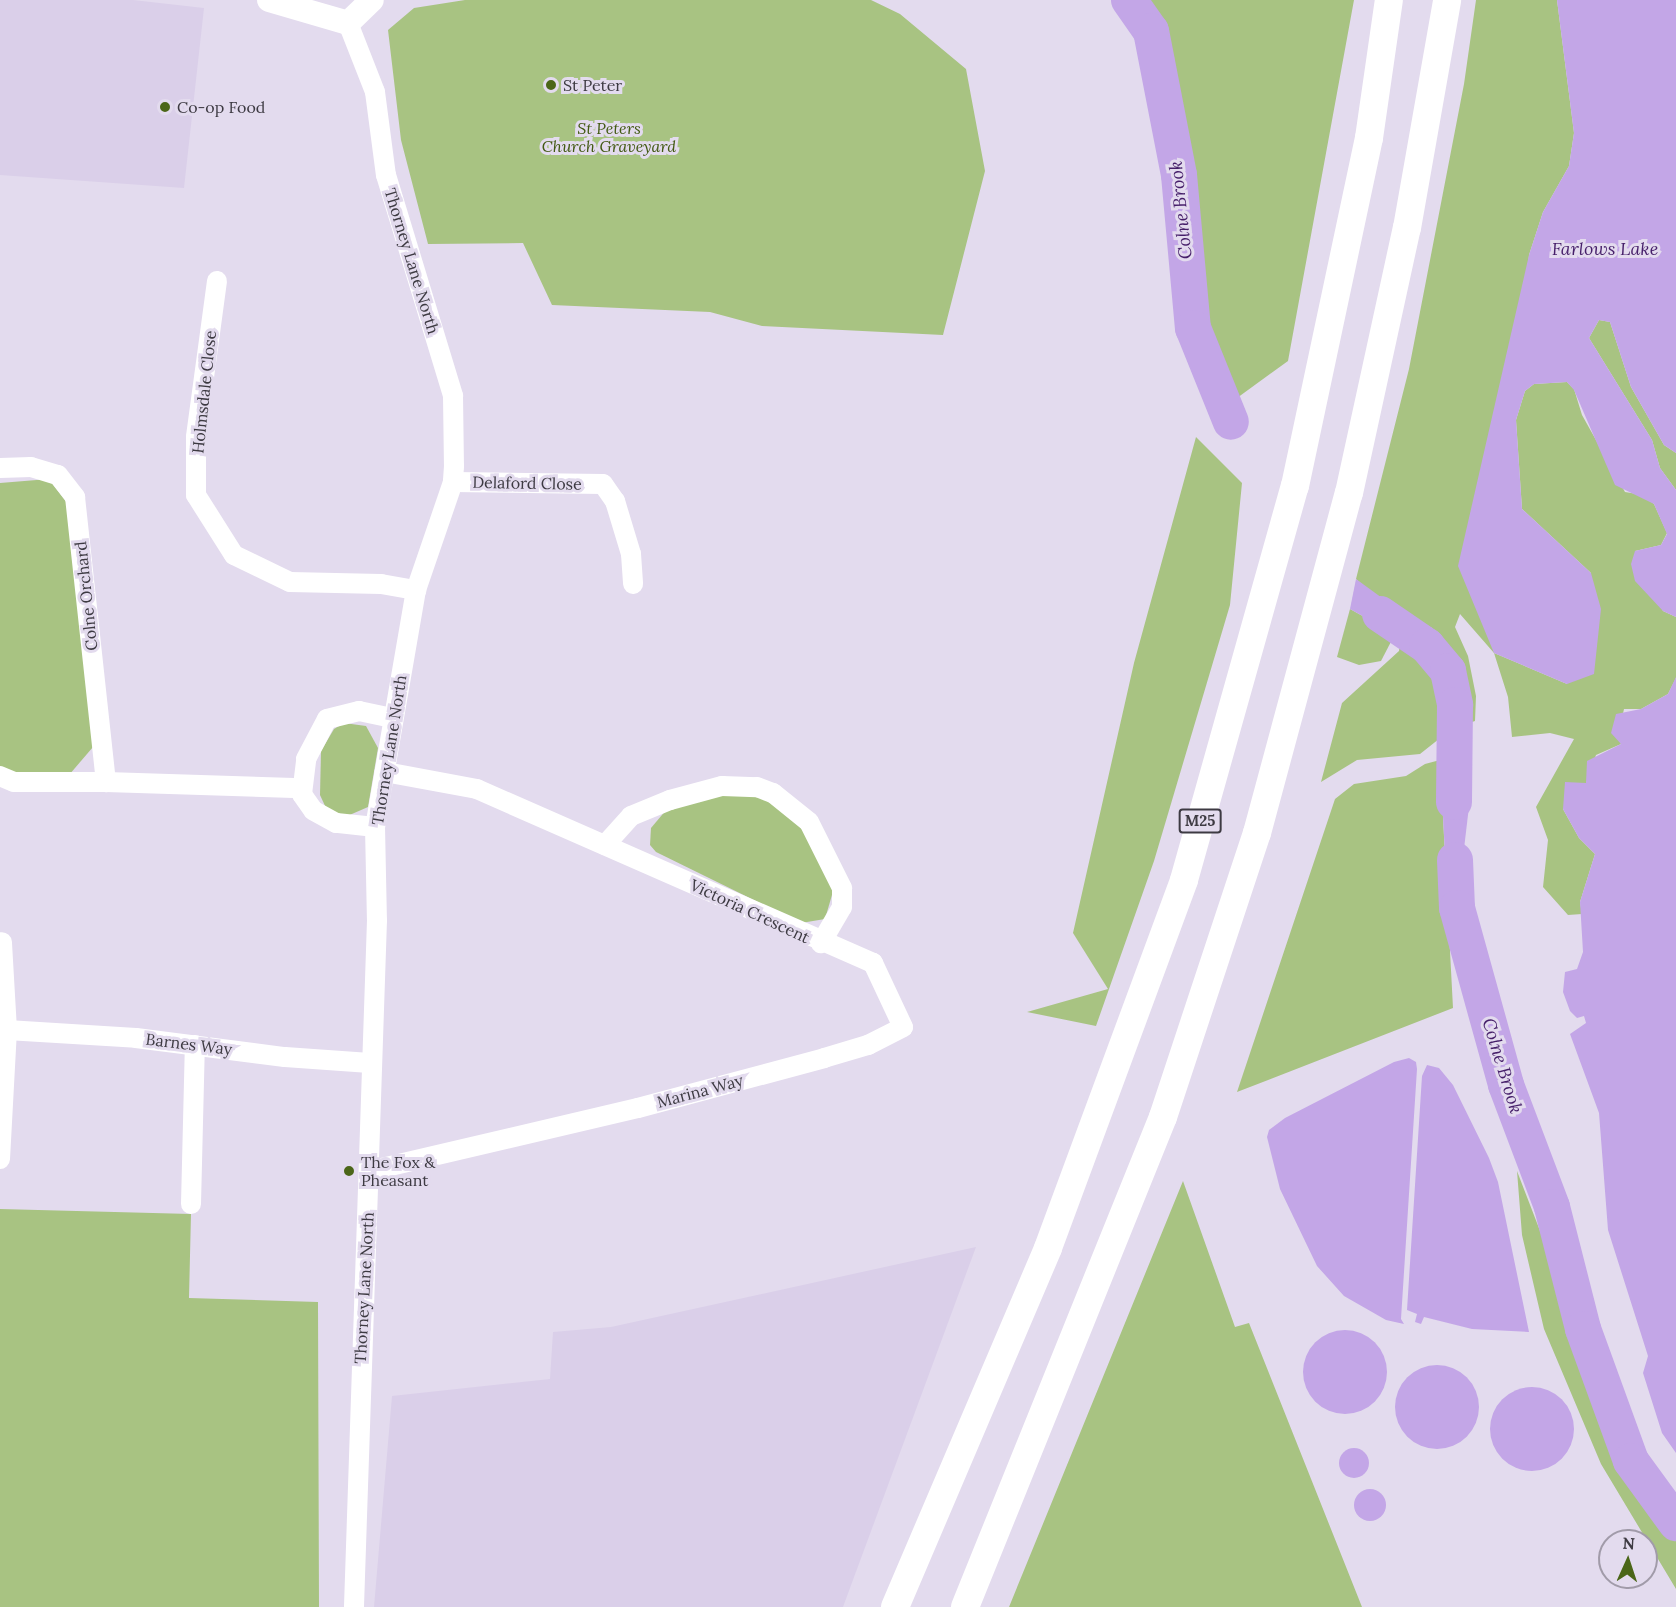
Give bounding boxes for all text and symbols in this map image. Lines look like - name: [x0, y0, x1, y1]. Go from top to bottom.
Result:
- place label: St Peter: [563, 75, 622, 95]
- marker: St Peter: [544, 78, 558, 92]
- place label: Co-op Food: [177, 97, 265, 117]
- marker: Co-op Food: [158, 100, 172, 114]
- park label: St Peters Church Graveyard: [542, 118, 676, 156]
- water label: Colne Brook: [1165, 160, 1197, 260]
- street label: Thorney Lane North: [381, 186, 443, 336]
- water label: Farlows Lake: [1552, 238, 1658, 260]
- street label: Holmsdale Close: [188, 330, 220, 454]
- street label: Delaford Close: [472, 472, 582, 494]
- street label: Colne Orchard: [71, 540, 101, 652]
- street label: Thorney Lane North: [368, 674, 410, 826]
- road number: M25: [1178, 809, 1222, 833]
- street label: Victoria Crescent: [687, 875, 813, 947]
- water label: Colne Brook: [1477, 1016, 1527, 1116]
- street label: Barnes Way: [145, 1029, 233, 1059]
- street label: Marina Way: [655, 1070, 745, 1112]
- place label: The Fox & Pheasant: [361, 1152, 435, 1190]
- marker: The Fox & Pheasant: [342, 1164, 356, 1178]
- street label: Thorney Lane North: [350, 1212, 378, 1364]
- north arrow: [1598, 1529, 1658, 1589]
- text: N: [1622, 1533, 1636, 1553]

